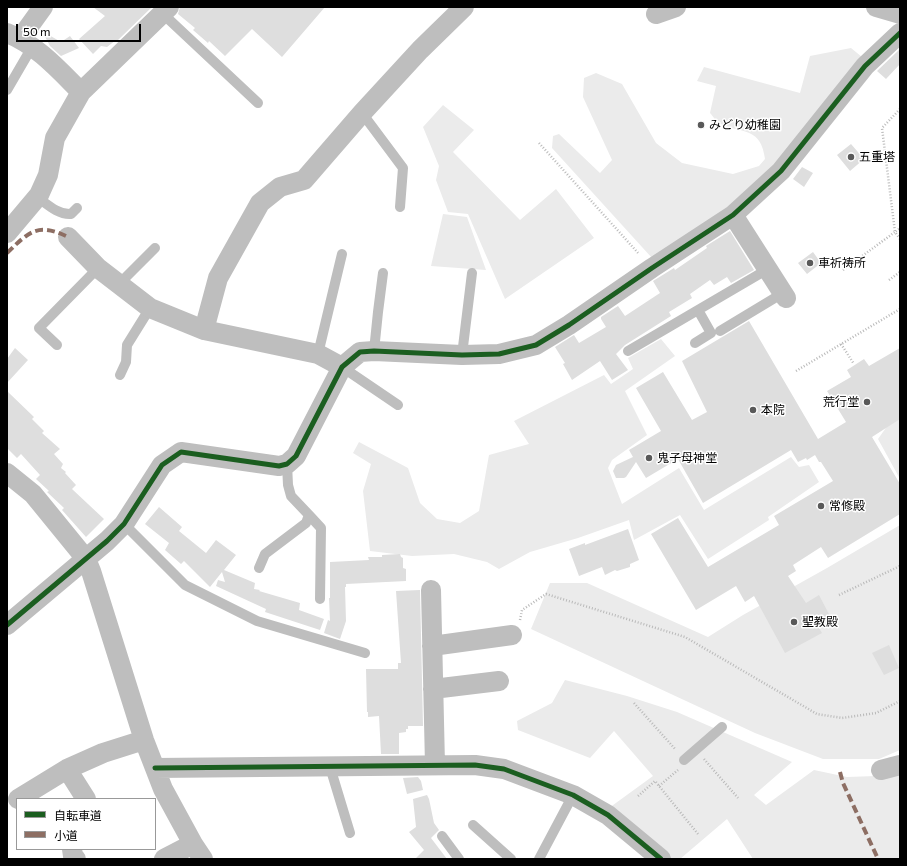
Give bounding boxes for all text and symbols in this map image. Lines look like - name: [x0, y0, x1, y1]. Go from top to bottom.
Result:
- scale bar: [18, 16, 143, 42]
- text: 50 m: [23, 24, 51, 38]
- place label: みどり幼稚園: [709, 118, 781, 132]
- marker: みどり幼稚園: [696, 120, 706, 130]
- place label: 五重塔: [859, 150, 895, 164]
- marker: 五重塔: [846, 152, 856, 162]
- place label: 車祈祷所: [818, 256, 866, 270]
- marker: 車祈祷所: [805, 258, 815, 268]
- place label: 荒行堂: [823, 395, 859, 409]
- marker: 荒行堂: [862, 397, 872, 407]
- place label: 本院: [761, 403, 785, 417]
- marker: 本院: [748, 405, 758, 415]
- place label: 鬼子母神堂: [657, 451, 717, 465]
- marker: 鬼子母神堂: [644, 453, 654, 463]
- place label: 常修殿: [829, 499, 865, 513]
- marker: 常修殿: [816, 501, 826, 511]
- place label: 聖教殿: [802, 615, 838, 629]
- marker: 聖教殿: [789, 617, 799, 627]
- legend: [16, 798, 156, 850]
- text: 自転車道: [54, 808, 102, 822]
- text: 小道: [54, 828, 78, 842]

